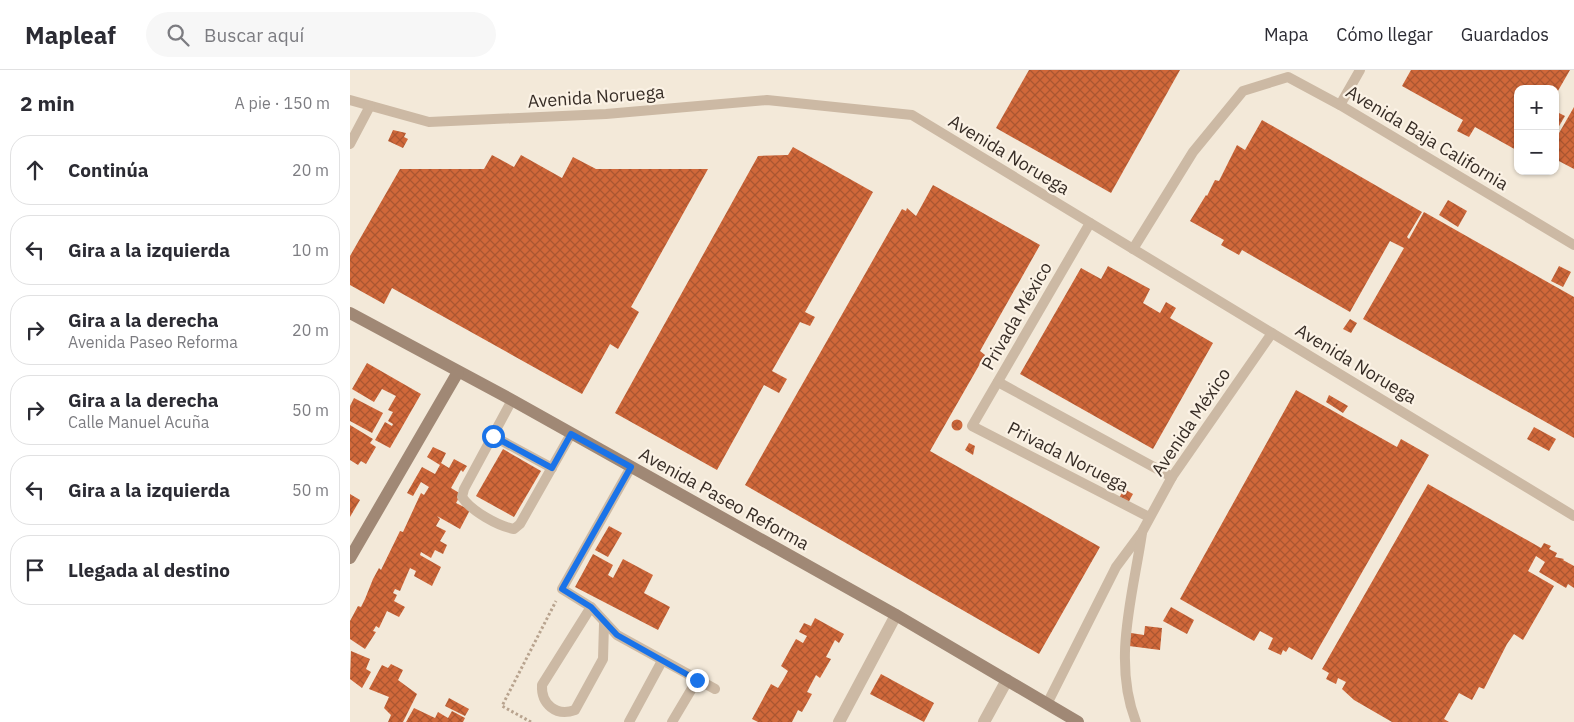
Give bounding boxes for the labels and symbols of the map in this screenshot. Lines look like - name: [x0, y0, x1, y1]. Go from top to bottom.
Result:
- street label: Avenida Noruega: [527, 80, 666, 113]
- street label: Avenida Baja California: [1342, 80, 1513, 195]
- street label: Avenida Noruega: [944, 109, 1074, 200]
- street label: Privada México: [976, 257, 1057, 374]
- street label: Avenida Noruega: [1291, 318, 1421, 409]
- street label: Avenida México: [1146, 363, 1235, 480]
- street label: Privada Noruega: [1004, 416, 1133, 497]
- route start: [482, 425, 505, 448]
- street label: Avenida Paseo Reforma: [635, 442, 814, 555]
- route end: [686, 669, 709, 692]

